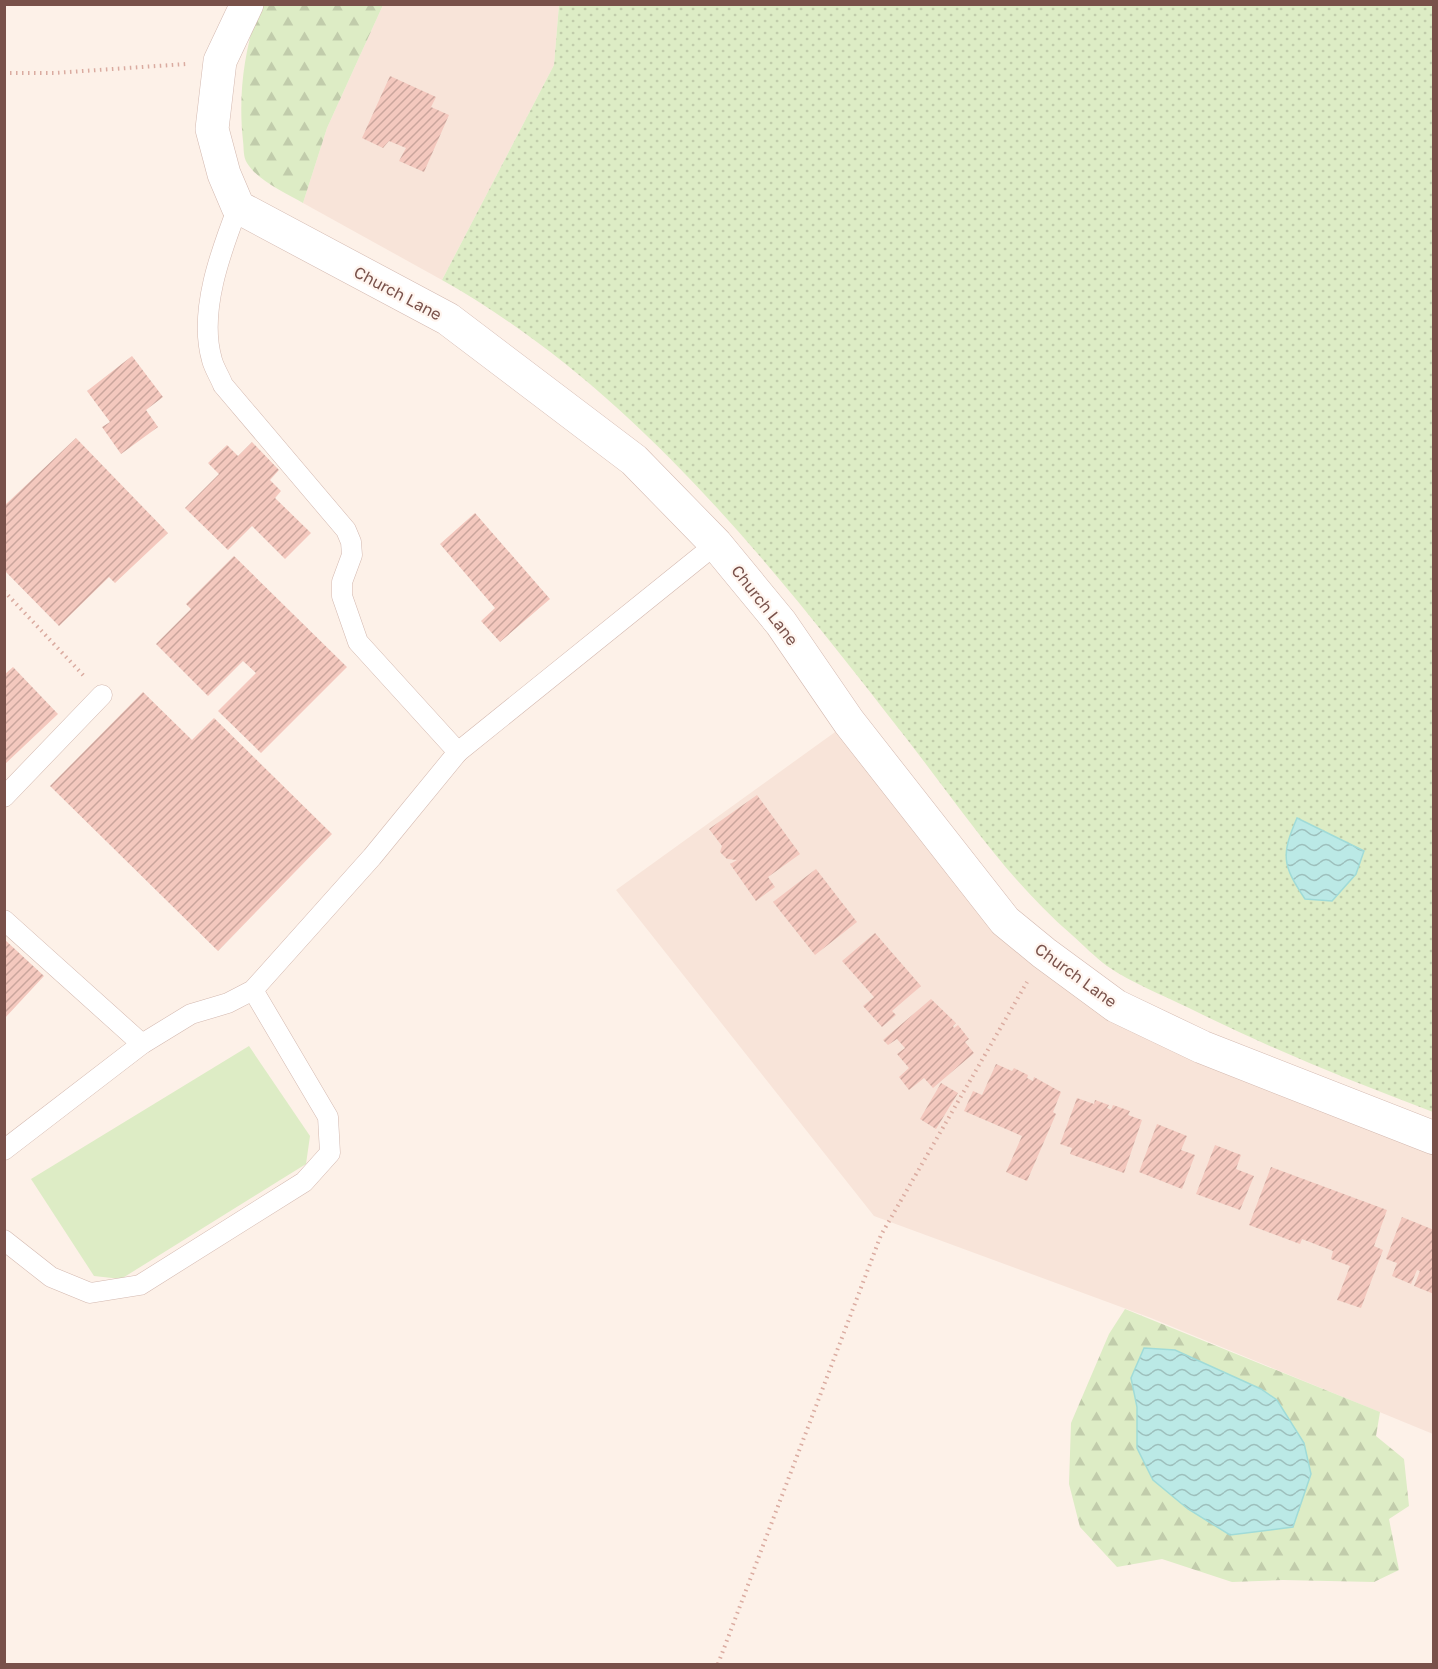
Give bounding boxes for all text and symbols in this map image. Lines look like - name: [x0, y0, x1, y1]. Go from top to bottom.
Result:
- street label: Church Lane: [351, 262, 445, 324]
- street label: Church Lane: [727, 561, 803, 649]
- street label: Church Lane: [1031, 939, 1121, 1011]

